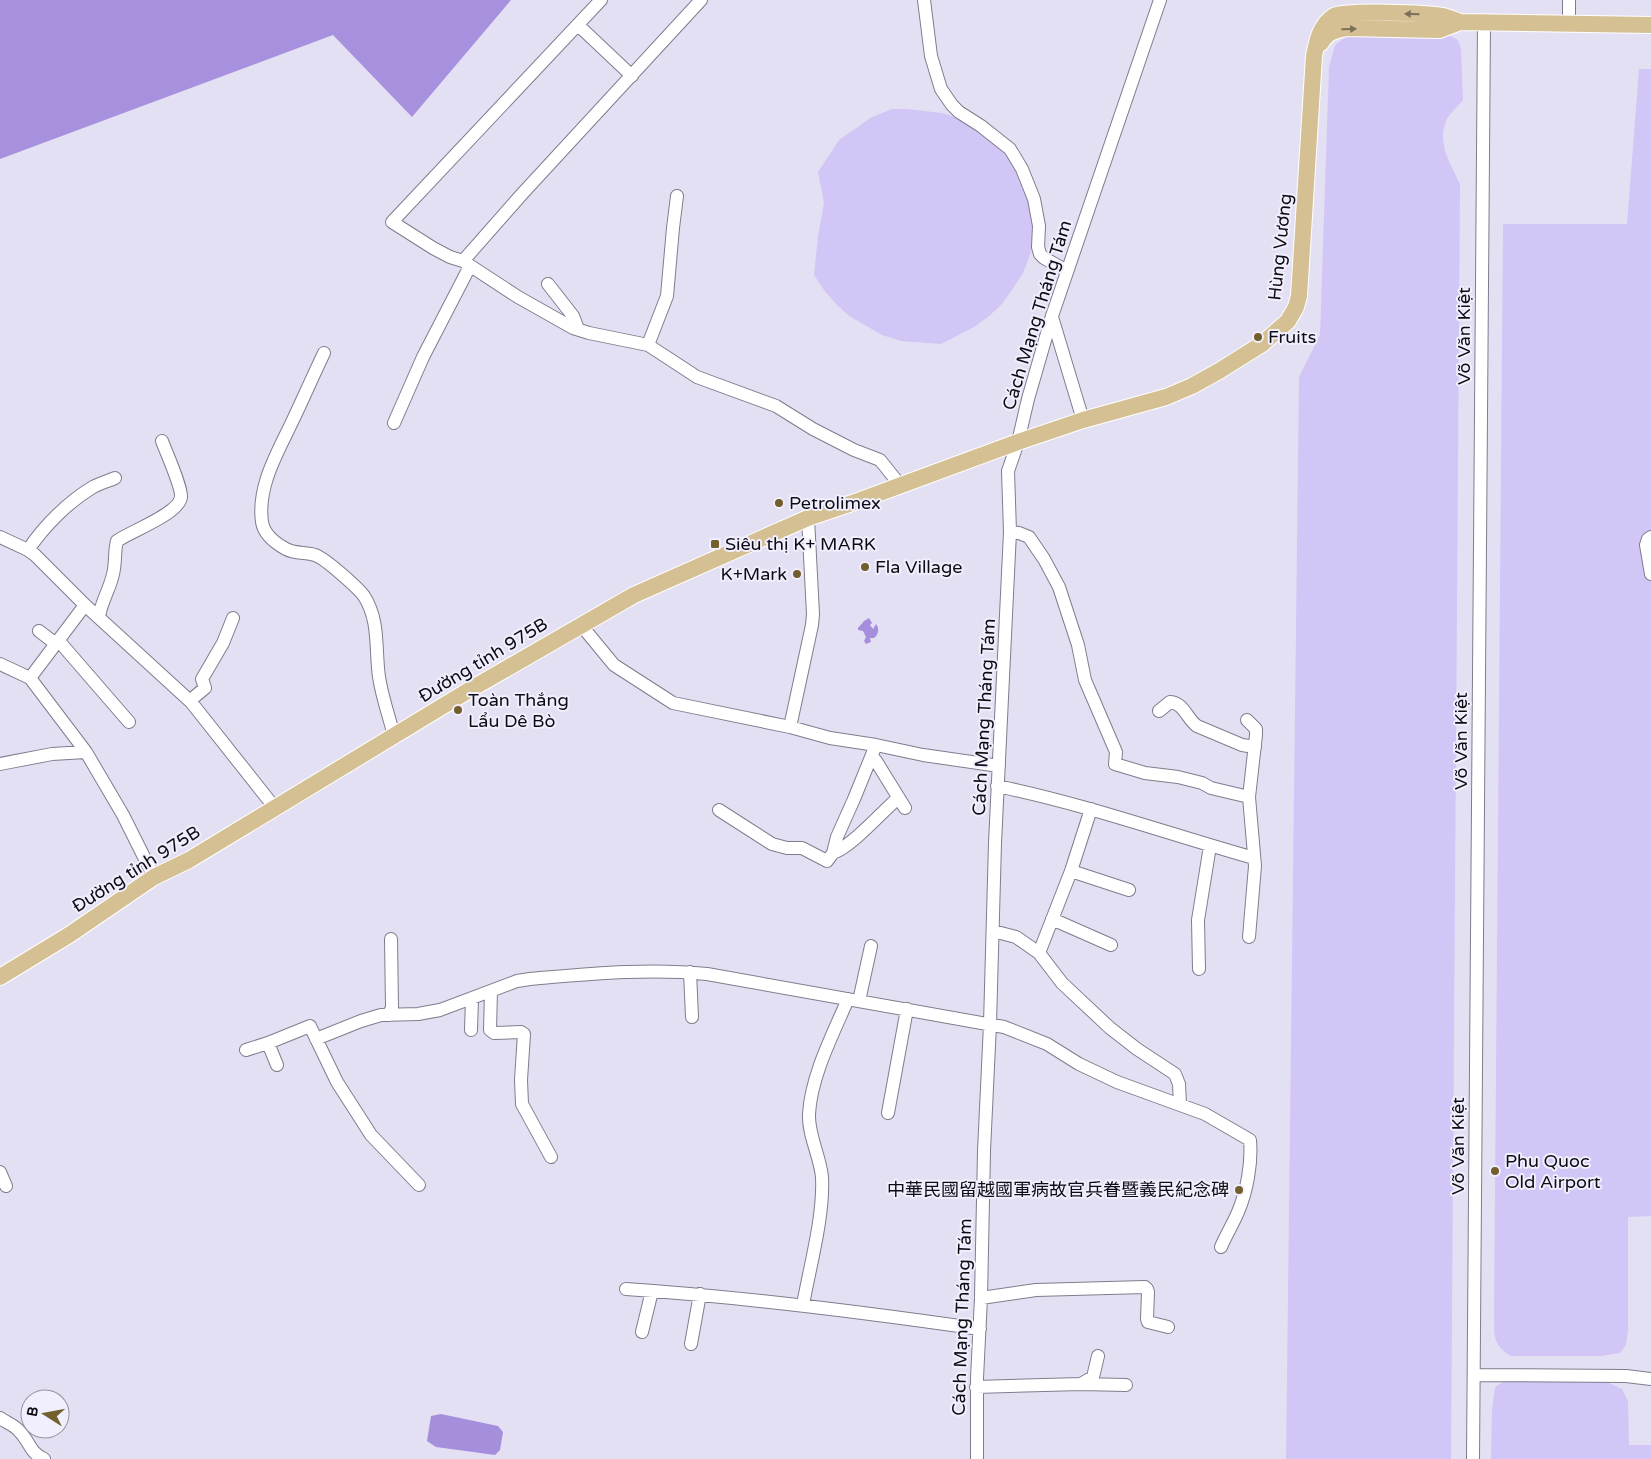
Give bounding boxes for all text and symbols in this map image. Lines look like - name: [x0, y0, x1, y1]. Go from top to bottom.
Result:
- one-way arrow: [1404, 10, 1420, 18]
- one-way arrow: [1341, 24, 1357, 32]
- street label: Hùng Vương: [1263, 192, 1297, 302]
- street label: Cách Mạng Tháng Tám: [998, 217, 1076, 413]
- street label: Võ Văn Kiệt: [1453, 287, 1475, 385]
- place label: Fruits: [1268, 326, 1316, 348]
- marker: Fruits: [1252, 331, 1264, 343]
- place label: Petrolimex: [789, 492, 881, 514]
- marker: Petrolimex: [773, 497, 785, 509]
- place label: Siêu thị K+ MARK: [725, 533, 876, 555]
- marker: Siêu thị K+ MARK: [709, 538, 721, 550]
- place label: Fla Village: [875, 556, 963, 578]
- marker: Fla Village: [859, 561, 871, 573]
- place label: K+Mark: [721, 563, 787, 585]
- marker: K+Mark: [791, 568, 803, 580]
- street label: Đường tỉnh 975B: [414, 613, 552, 707]
- street label: Cách Mạng Tháng Tám: [968, 618, 1000, 816]
- place label: Toàn Thắng Lẩu Dê Bò: [468, 689, 569, 732]
- street label: Võ Văn Kiệt: [1450, 692, 1472, 790]
- marker: Toàn Thắng Lẩu Dê Bò: [452, 704, 464, 716]
- street label: Đường tỉnh 975B: [68, 821, 204, 917]
- street label: Võ Văn Kiệt: [1447, 1097, 1469, 1195]
- place label: Phu Quoc Old Airport: [1505, 1150, 1601, 1193]
- marker: Phu Quoc Old Airport: [1489, 1165, 1501, 1177]
- place label: 中華民國留越國軍病故官兵眷暨義民紀念碑: [887, 1179, 1229, 1201]
- marker: 中華民國留越國軍病故官兵眷暨義民紀念碑: [1233, 1184, 1245, 1196]
- street label: Cách Mạng Tháng Tám: [948, 1218, 976, 1416]
- north arrow: [20, 1389, 70, 1439]
- text: B: [23, 1405, 42, 1418]

